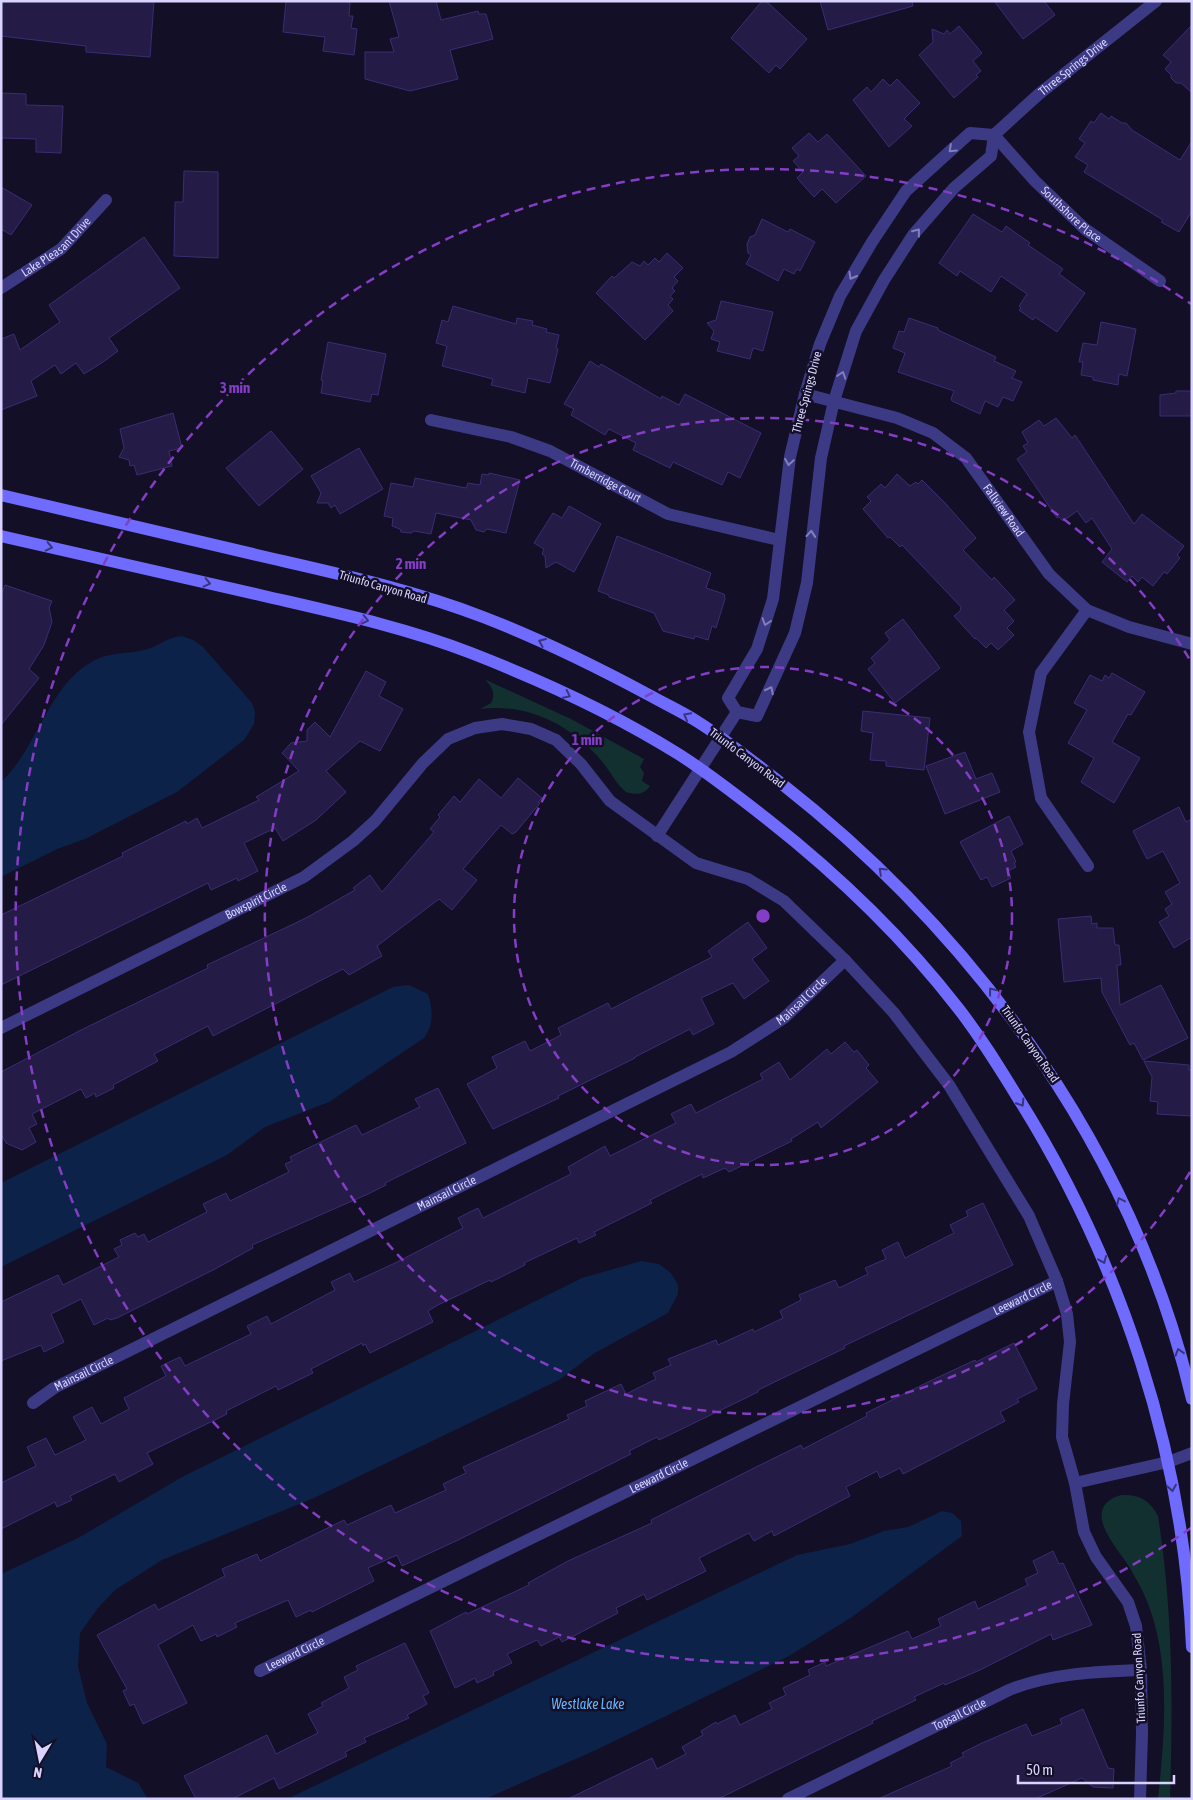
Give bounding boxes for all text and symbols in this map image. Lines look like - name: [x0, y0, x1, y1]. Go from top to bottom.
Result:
- street label: Three Springs Drive: [1036, 35, 1110, 99]
- one-way arrow: [948, 143, 957, 152]
- street label: Southshore Place: [1038, 184, 1104, 245]
- street label: Lake Pleasant Drive: [19, 214, 94, 280]
- one-way arrow: [911, 229, 919, 238]
- one-way arrow: [848, 271, 858, 280]
- street label: Three Springs Drive: [789, 350, 825, 434]
- one-way arrow: [836, 371, 846, 380]
- text: 3 min: [220, 379, 250, 396]
- street label: Timberridge Court: [567, 456, 644, 506]
- one-way arrow: [785, 458, 795, 466]
- street label: Fallview Road: [980, 481, 1027, 539]
- one-way arrow: [806, 530, 817, 538]
- one-way arrow: [44, 541, 53, 552]
- text: 2 min: [396, 555, 426, 572]
- street label: Triunfo Canyon Road: [337, 568, 429, 606]
- one-way arrow: [203, 577, 212, 588]
- one-way arrow: [361, 614, 370, 625]
- one-way arrow: [761, 618, 771, 626]
- one-way arrow: [538, 637, 547, 648]
- one-way arrow: [764, 686, 774, 695]
- one-way arrow: [561, 689, 570, 699]
- one-way arrow: [683, 712, 692, 722]
- street label: Triunfo Canyon Road: [707, 725, 787, 791]
- text: 1 min: [572, 731, 602, 748]
- one-way arrow: [879, 868, 888, 877]
- street label: Bowspirit Circle: [223, 880, 289, 922]
- centre of rings: [754, 907, 772, 925]
- street label: Mainsail Circle: [774, 974, 830, 1028]
- one-way arrow: [989, 988, 997, 997]
- street label: Triunfo Canyon Road: [998, 1003, 1062, 1085]
- one-way arrow: [1015, 1098, 1025, 1107]
- street label: Mainsail Circle: [415, 1173, 478, 1214]
- one-way arrow: [1116, 1197, 1127, 1206]
- one-way arrow: [1097, 1255, 1107, 1264]
- street label: Leeward Circle: [991, 1278, 1054, 1318]
- one-way arrow: [1175, 1348, 1185, 1357]
- street label: Mainsail Circle: [52, 1353, 116, 1394]
- street label: Leeward Circle: [627, 1456, 690, 1496]
- one-way arrow: [1167, 1484, 1177, 1493]
- street label: Triunfo Canyon Road: [1130, 1632, 1148, 1724]
- street label: Leeward Circle: [263, 1634, 327, 1674]
- street label: Topsail Circle: [930, 1695, 988, 1734]
- water label: Westlake Lake: [551, 1696, 625, 1712]
- north arrow: [15, 1735, 65, 1785]
- scale bar: [1018, 1752, 1174, 1784]
- text: 50 m: [1026, 1761, 1053, 1778]
- text: N: [32, 1764, 43, 1781]

